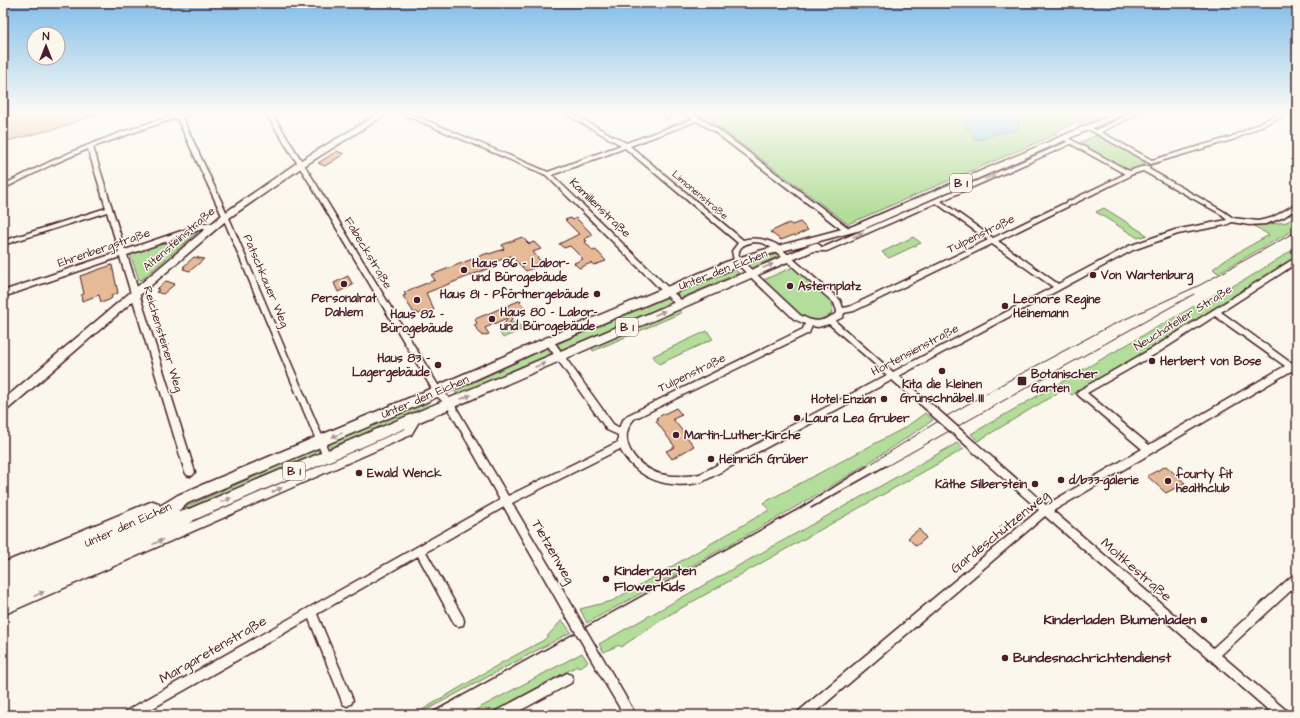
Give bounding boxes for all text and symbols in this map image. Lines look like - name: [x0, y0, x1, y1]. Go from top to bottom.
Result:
- north arrow: [26, 26, 66, 66]
- text: N: [43, 29, 50, 44]
- street label: Limonenstraße: [669, 167, 732, 223]
- street label: Kamillenstraße: [566, 174, 635, 242]
- road number: B 1: [950, 174, 972, 192]
- one-way arrow: [984, 174, 996, 180]
- street label: Altensteinstraße: [139, 202, 219, 275]
- street label: Tulpenstraße: [944, 210, 1018, 258]
- street label: Fabeckstraße: [340, 214, 396, 293]
- street label: Ehrenbergstraße: [55, 224, 153, 273]
- street label: Patschkauer Weg: [238, 232, 293, 331]
- one-way arrow: [852, 232, 863, 238]
- street label: Unter den Eichen: [676, 245, 770, 295]
- place label: Haus 86 – Labor- und Bürogebäude: [471, 255, 569, 288]
- one-way arrow: [763, 263, 774, 269]
- marker: Haus 86 – Labor- und Bürogebäude: [459, 265, 469, 275]
- place label: Von Wartenburg: [1100, 267, 1194, 286]
- marker: Von Wartenburg: [1088, 270, 1098, 280]
- place label: Asternplatz: [798, 278, 862, 296]
- marker: Personalrat Dahlem: [339, 279, 349, 289]
- marker: Asternplatz: [785, 281, 795, 291]
- street label: Neuchateller Straße: [1131, 281, 1236, 355]
- street label: Reichensteiner Weg: [138, 284, 187, 394]
- place label: Haus 81 – Pförtnergebäude: [440, 286, 590, 305]
- marker: Haus 81 – Pförtnergebäude: [592, 289, 602, 299]
- place label: Personalrat Dahlem: [311, 290, 377, 321]
- place label: Leonore Regine Heinemann: [1013, 291, 1101, 322]
- marker: Haus 82 – Bürogebäude: [412, 295, 422, 305]
- marker: Leonore Regine Heinemann: [1000, 301, 1010, 311]
- place label: Haus 80 – Labor- und Bürogebäude: [499, 304, 598, 337]
- place label: Haus 82 – Bürogebäude: [381, 306, 454, 339]
- one-way arrow: [654, 310, 665, 316]
- marker: Haus 80 – Labor- und Bürogebäude: [487, 314, 497, 324]
- road number: B 1: [616, 318, 638, 336]
- street label: Hortensienstraße: [868, 320, 962, 380]
- street label: Tulpenstraße: [655, 349, 729, 397]
- place label: Haus 83 – Lagergebäude: [352, 350, 431, 383]
- place label: Herbert von Bose: [1160, 353, 1262, 370]
- marker: Herbert von Bose: [1147, 356, 1157, 366]
- marker: Haus 83 – Lagergebäude: [433, 360, 443, 370]
- one-way arrow: [535, 362, 546, 368]
- marker: Kita die kleinen Grünschnäbel III: [937, 366, 947, 376]
- place label: Botanischer Garten: [1031, 366, 1098, 397]
- street label: Unter den Eichen: [378, 371, 472, 423]
- marker: Botanischer Garten: [1016, 375, 1028, 387]
- place label: Kita die kleinen Grünschnäbel III: [900, 376, 984, 407]
- place label: Hotel Enzian: [811, 391, 876, 408]
- one-way arrow: [460, 394, 471, 400]
- marker: Hotel Enzian: [879, 394, 889, 404]
- place label: Laura Lea Gruber: [805, 410, 910, 427]
- marker: Laura Lea Gruber: [792, 413, 802, 423]
- place label: Martin-Luther-Kirche: [684, 427, 801, 444]
- marker: Martin-Luther-Kirche: [671, 430, 681, 440]
- one-way arrow: [330, 432, 342, 438]
- place label: Heinrich Grüber: [719, 451, 809, 468]
- marker: Heinrich Grüber: [706, 454, 716, 464]
- road number: B 1: [283, 462, 305, 480]
- place label: Ewald Wenck: [367, 465, 442, 482]
- place label: fourty fit healthclub: [1175, 466, 1233, 497]
- marker: Ewald Wenck: [354, 468, 364, 478]
- place label: d/b33-galerie: [1068, 472, 1139, 491]
- marker: d/b33-galerie: [1056, 475, 1066, 485]
- place label: Käthe Silberstein: [935, 476, 1027, 493]
- marker: fourty fit healthclub: [1163, 476, 1173, 486]
- marker: Käthe Silberstein: [1030, 479, 1040, 489]
- one-way arrow: [271, 486, 283, 492]
- street label: Gardeschützenweg: [946, 486, 1054, 578]
- one-way arrow: [221, 496, 233, 502]
- street label: Unter den Eichen: [82, 498, 174, 552]
- street label: Tietzenweg: [526, 516, 580, 588]
- street label: Moltkestraße: [1096, 533, 1176, 607]
- one-way arrow: [152, 539, 163, 545]
- place label: Kindergarten FlowerKids: [614, 561, 696, 597]
- marker: Kindergarten FlowerKids: [601, 574, 611, 584]
- one-way arrow: [33, 591, 44, 597]
- place label: Kinderladen Blumenladen: [1043, 610, 1196, 630]
- street label: Margaretenstraße: [155, 611, 271, 689]
- marker: Kinderladen Blumenladen: [1199, 615, 1209, 625]
- place label: Bundesnachrichtendienst: [1013, 648, 1172, 668]
- marker: Bundesnachrichtendienst: [1000, 653, 1010, 663]

